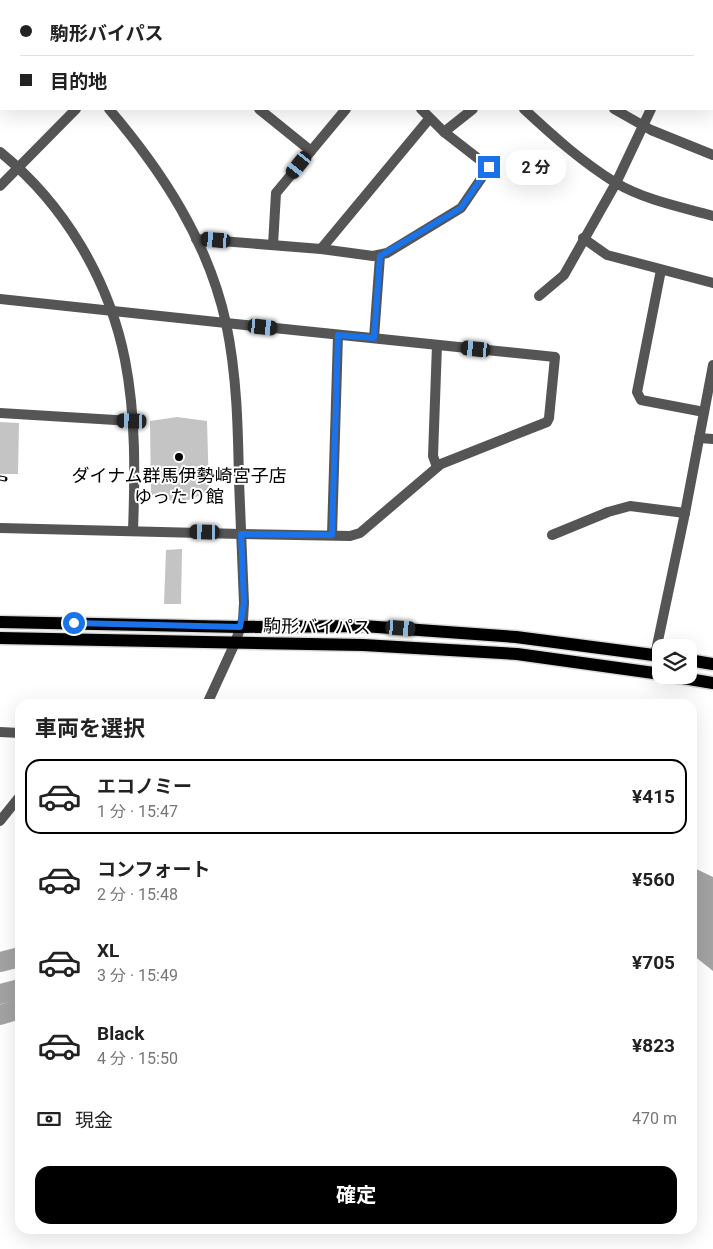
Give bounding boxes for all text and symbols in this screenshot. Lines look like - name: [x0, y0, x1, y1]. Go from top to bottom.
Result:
- text: 駒形バイパス: [50, 22, 164, 45]
- text: 目的地: [50, 70, 107, 93]
- car: [283, 149, 314, 181]
- callout: 2 分: [506, 150, 566, 184]
- route end: [478, 156, 500, 178]
- text: 2 分: [521, 158, 551, 177]
- car: [200, 231, 231, 249]
- car: [247, 318, 278, 336]
- car: [460, 340, 491, 358]
- car: [116, 413, 147, 429]
- marker: ダイナム群馬伊勢崎宮子店 ゆったり館: [173, 451, 185, 463]
- place label: ダイナム群馬伊勢崎宮子店 ゆったり館: [71, 465, 287, 507]
- car: [189, 524, 220, 540]
- route start: [63, 612, 85, 634]
- street label: 駒形バイパス: [263, 615, 371, 638]
- car: [385, 619, 416, 637]
- map controls: [652, 639, 697, 684]
- button: layers: [652, 639, 697, 684]
- text: 車両を選択: [35, 716, 145, 741]
- icon: car: [37, 774, 82, 819]
- text: エコノミー: [97, 775, 192, 798]
- text: ¥415: [632, 785, 675, 808]
- text: 1 分 · 15:47: [97, 802, 178, 821]
- icon: car: [37, 857, 82, 902]
- text: コンフォート: [97, 858, 210, 881]
- text: ¥560: [632, 868, 675, 891]
- text: 2 分 · 15:48: [97, 885, 178, 904]
- text: XL: [97, 939, 119, 962]
- icon: car: [37, 940, 82, 985]
- text: ¥705: [632, 951, 675, 974]
- text: 3 分 · 15:49: [97, 966, 178, 985]
- text: Black: [97, 1022, 144, 1045]
- icon: car: [37, 1023, 82, 1068]
- text: ¥823: [632, 1034, 675, 1057]
- text: 4 分 · 15:50: [97, 1049, 178, 1068]
- icon: cash: [35, 1105, 63, 1133]
- text: 現金: [75, 1109, 113, 1132]
- text: 470 m: [632, 1109, 677, 1128]
- button: 確定: [35, 1166, 677, 1224]

